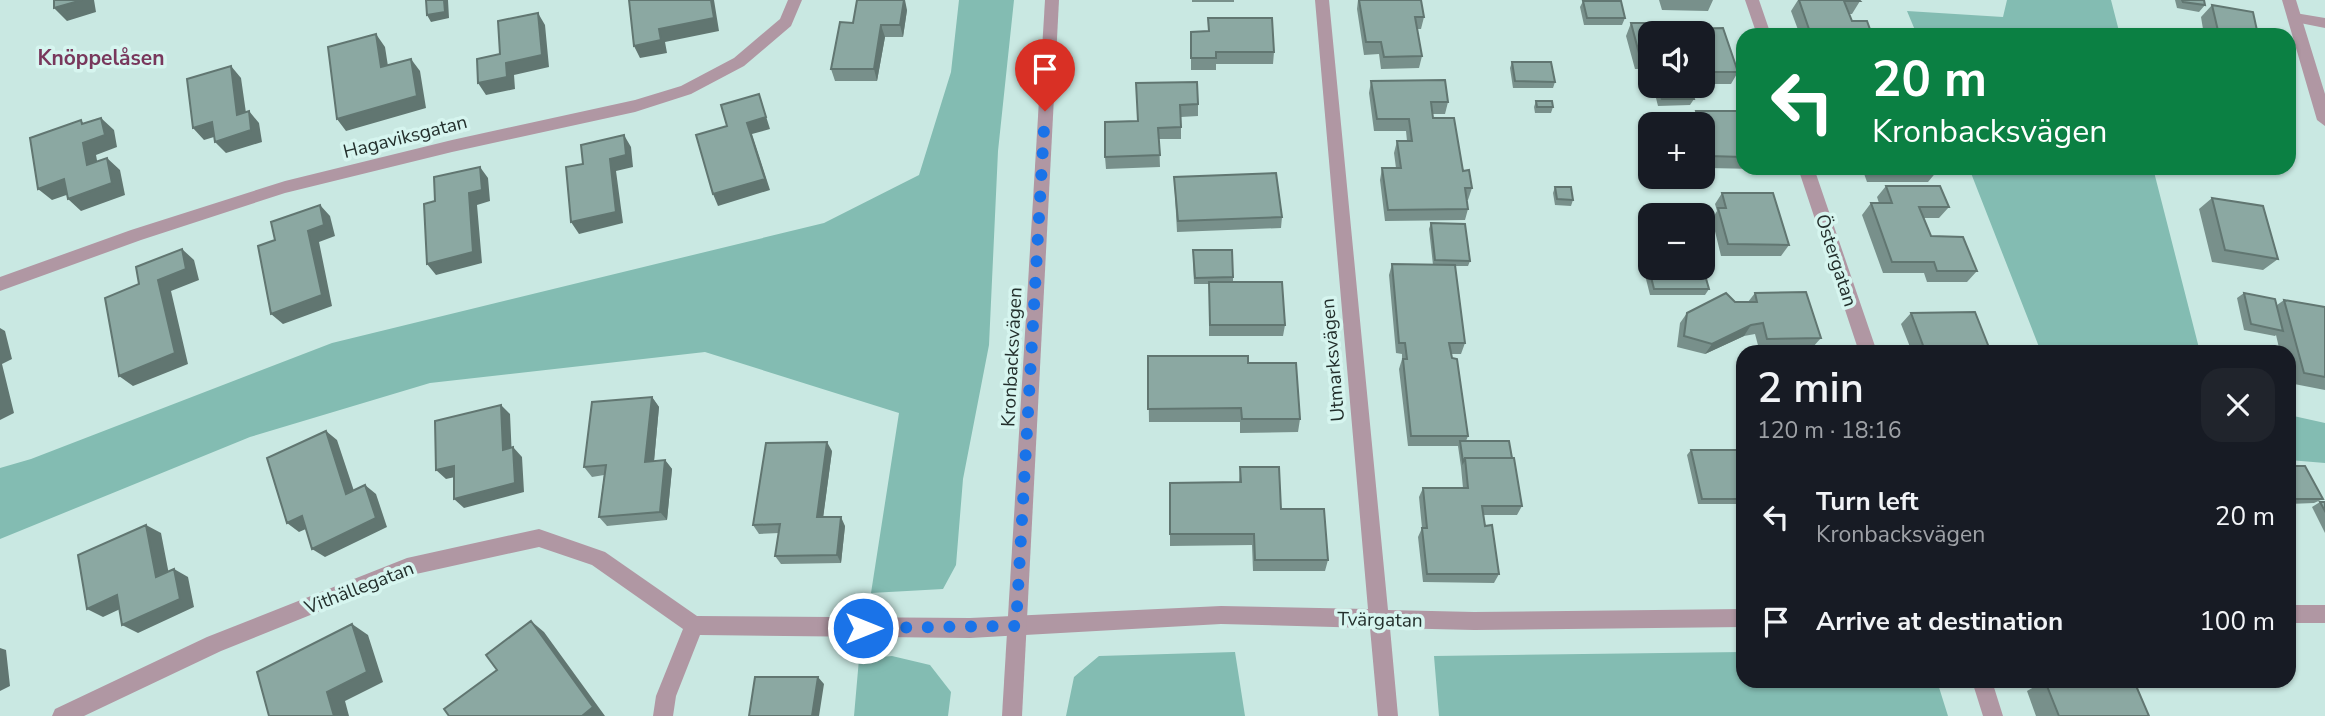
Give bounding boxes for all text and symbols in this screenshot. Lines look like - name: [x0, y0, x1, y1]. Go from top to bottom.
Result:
- map controls: [1638, 21, 1715, 280]
- button: sound: [1638, 21, 1715, 98]
- pin: [1015, 39, 1075, 111]
- district label: Knöppelåsen: [37, 44, 165, 72]
- text: 20 m: [1872, 46, 1987, 113]
- icon: arrive: [1026, 50, 1064, 88]
- icon: left: [1757, 56, 1848, 147]
- street label: Hagaviksgatan: [340, 109, 470, 165]
- text: Kronbacksvägen: [1872, 110, 2108, 153]
- button: +: [1638, 112, 1715, 189]
- button: −: [1638, 203, 1715, 280]
- street label: Östergatan: [1809, 211, 1863, 310]
- street label: Kronbacksvägen: [995, 287, 1029, 428]
- street label: Utmarksvägen: [1315, 297, 1351, 423]
- text: 2 min: [1757, 360, 1864, 417]
- button: close: [2201, 368, 2275, 442]
- text: 120 m · 18:16: [1757, 415, 1902, 446]
- text: Turn left: [1816, 484, 1919, 519]
- icon: left: [1757, 498, 1795, 536]
- text: 20 m: [2215, 499, 2275, 534]
- text: Kronbacksvägen: [1816, 519, 1985, 550]
- street label: Vithällegatan: [300, 555, 418, 621]
- position arrow: [826, 591, 900, 665]
- icon: arrive: [1757, 603, 1795, 641]
- text: Arrive at destination: [1816, 604, 2063, 639]
- text: 100 m: [2199, 604, 2275, 639]
- street label: Tvärgatan: [1337, 606, 1423, 634]

